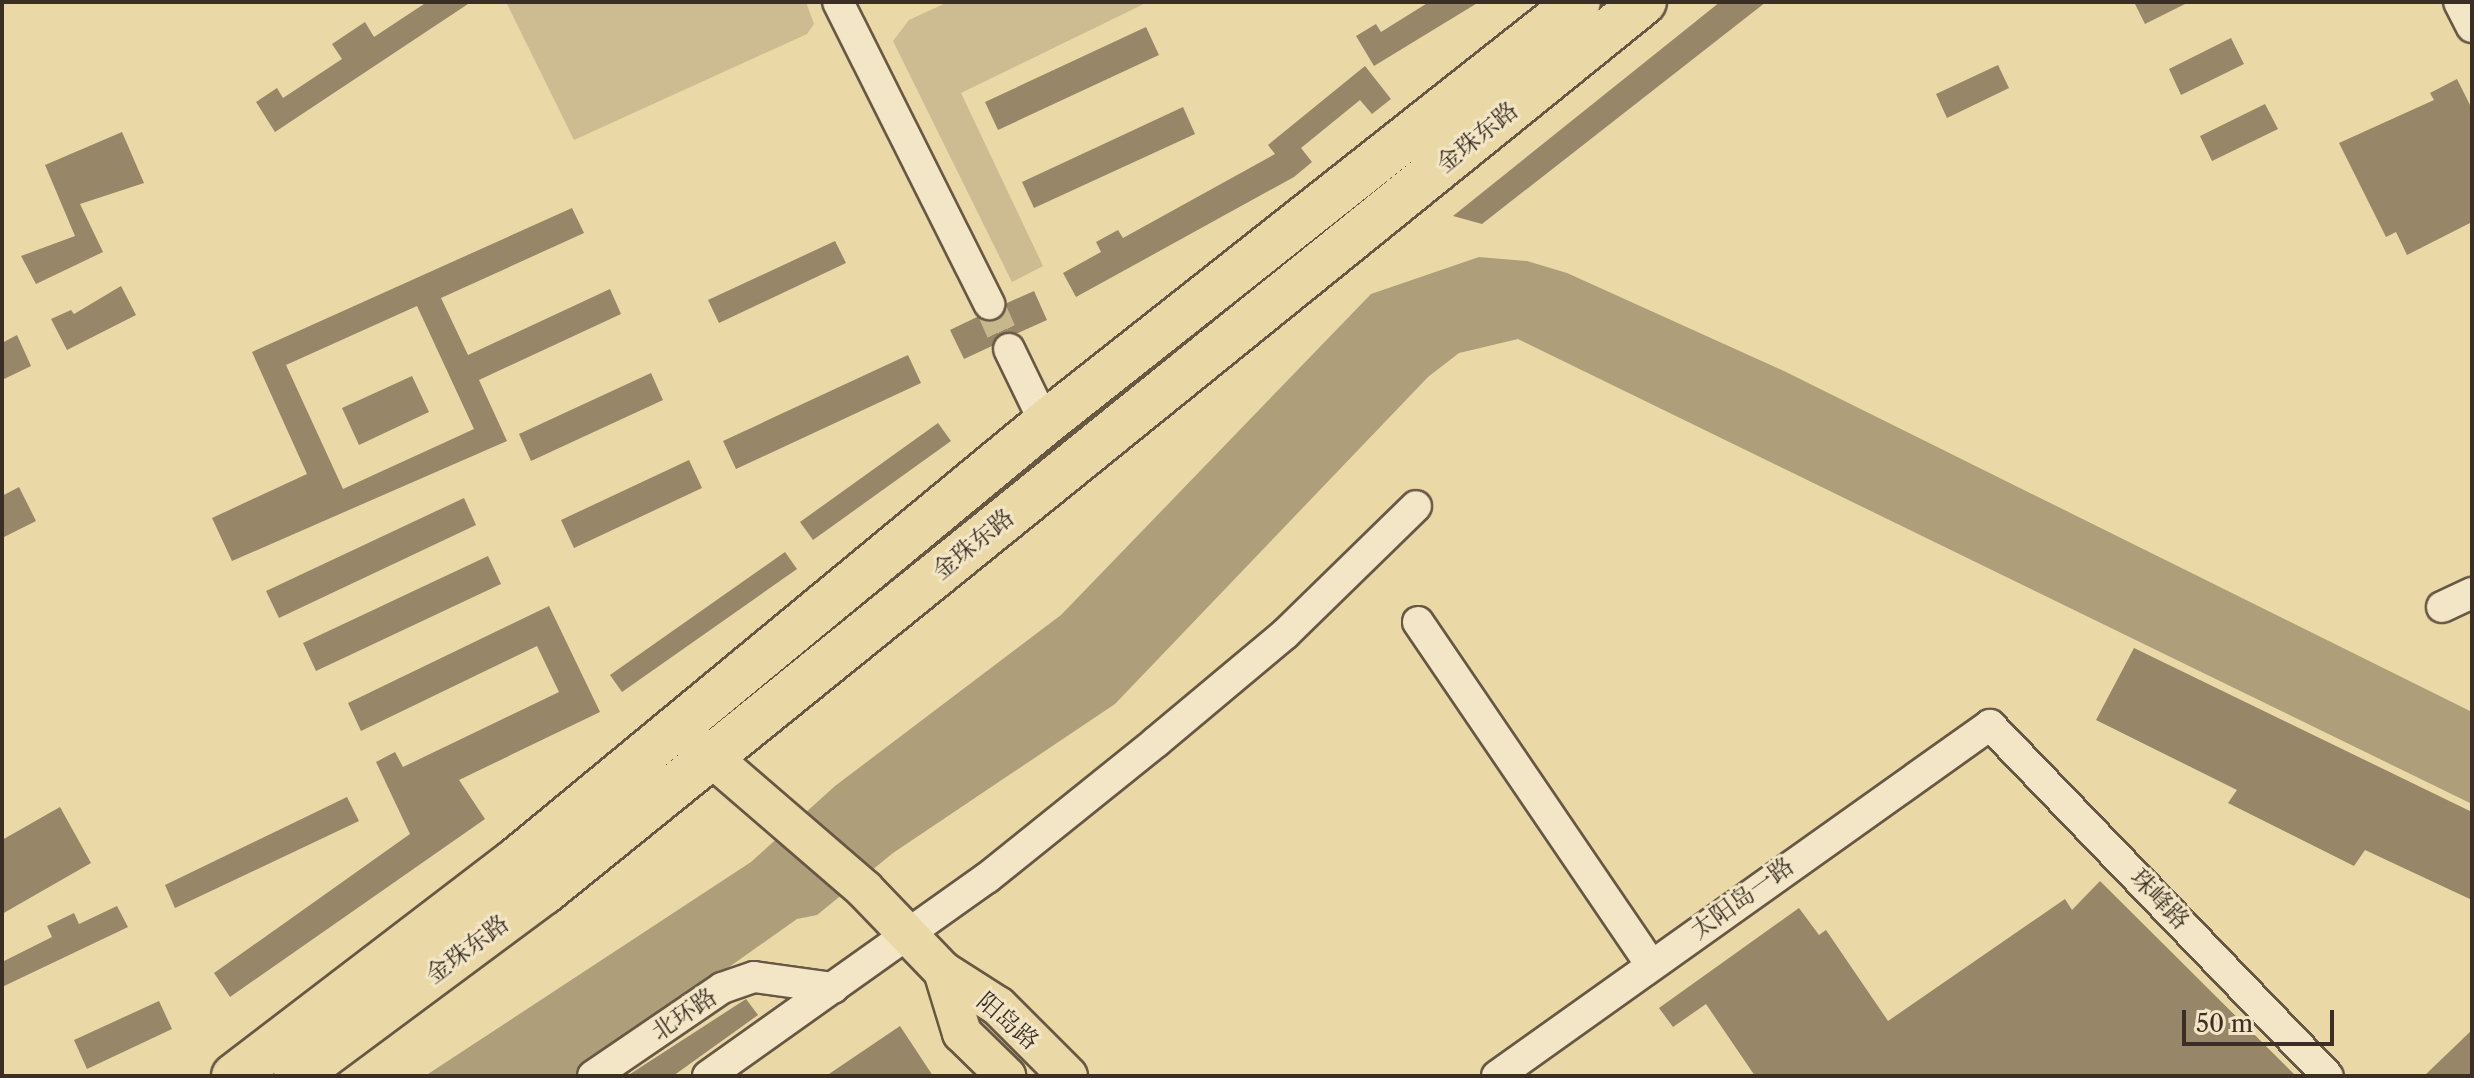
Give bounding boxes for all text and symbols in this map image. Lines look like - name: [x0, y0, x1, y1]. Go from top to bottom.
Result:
- street label: 金珠东路: [1431, 96, 1523, 178]
- street label: 金珠东路: [927, 503, 1019, 585]
- street label: 太阳岛一路: [1685, 851, 1799, 945]
- street label: 珠峰路: [2125, 863, 2195, 935]
- street label: 金珠东路: [420, 909, 514, 989]
- street label: 北环路: [646, 982, 722, 1046]
- street label: 阳岛路: [971, 987, 1045, 1055]
- scale bar: [2186, 994, 2338, 1044]
- text: 50 m: [2196, 1009, 2253, 1038]

